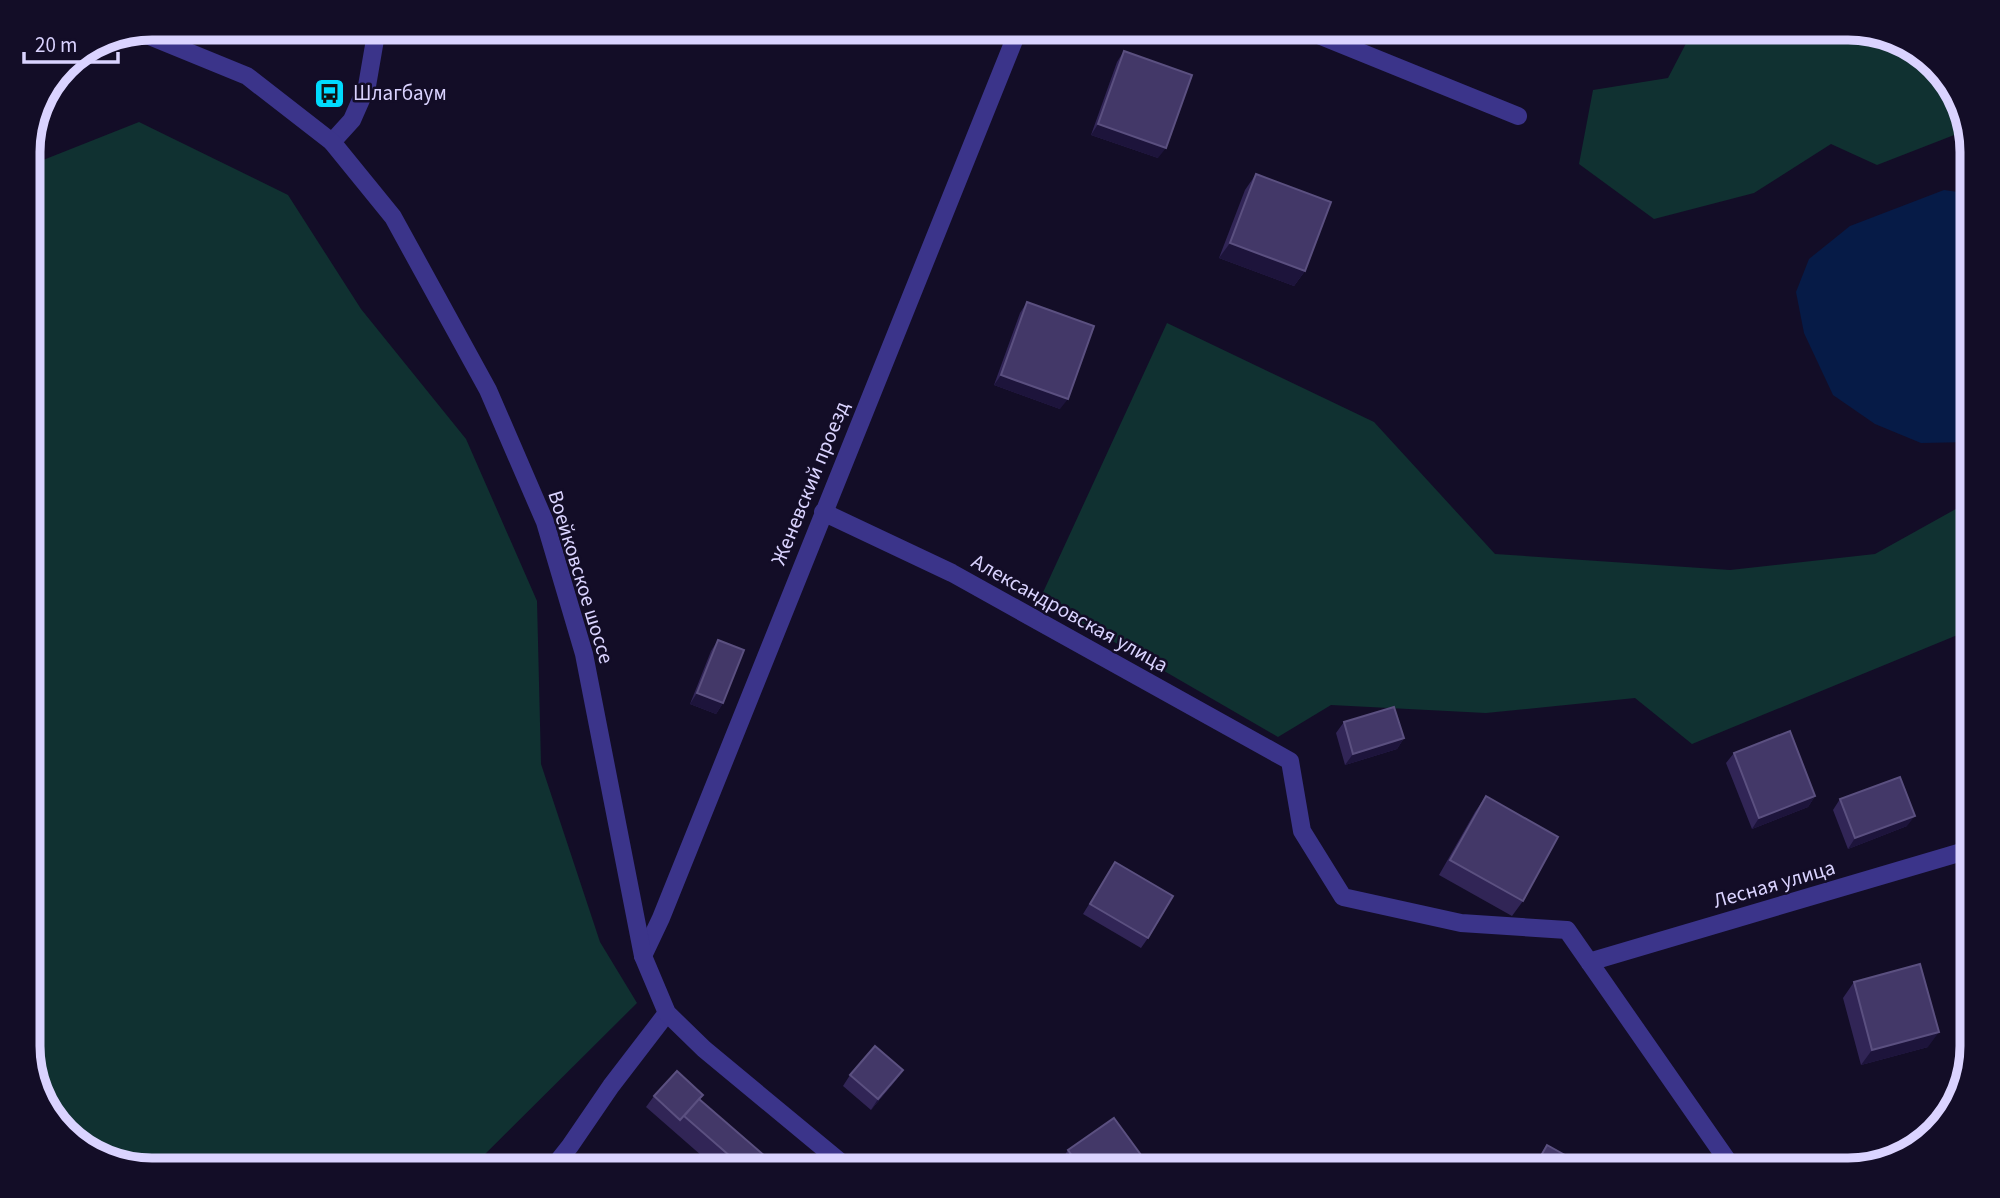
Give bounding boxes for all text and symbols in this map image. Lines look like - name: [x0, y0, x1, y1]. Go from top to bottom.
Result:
- scale bar: [24, 21, 119, 65]
- text: 20 m: [35, 30, 77, 60]
- bus stop icon: Шлагбаум: [313, 76, 347, 110]
- place label: Шлагбаум: [353, 78, 447, 108]
- street label: Женевский проезд: [763, 397, 857, 569]
- street label: Воейковское шоссе: [540, 487, 622, 667]
- street label: Александровская улица: [966, 546, 1174, 680]
- street label: Лесная улица: [1709, 852, 1839, 916]

